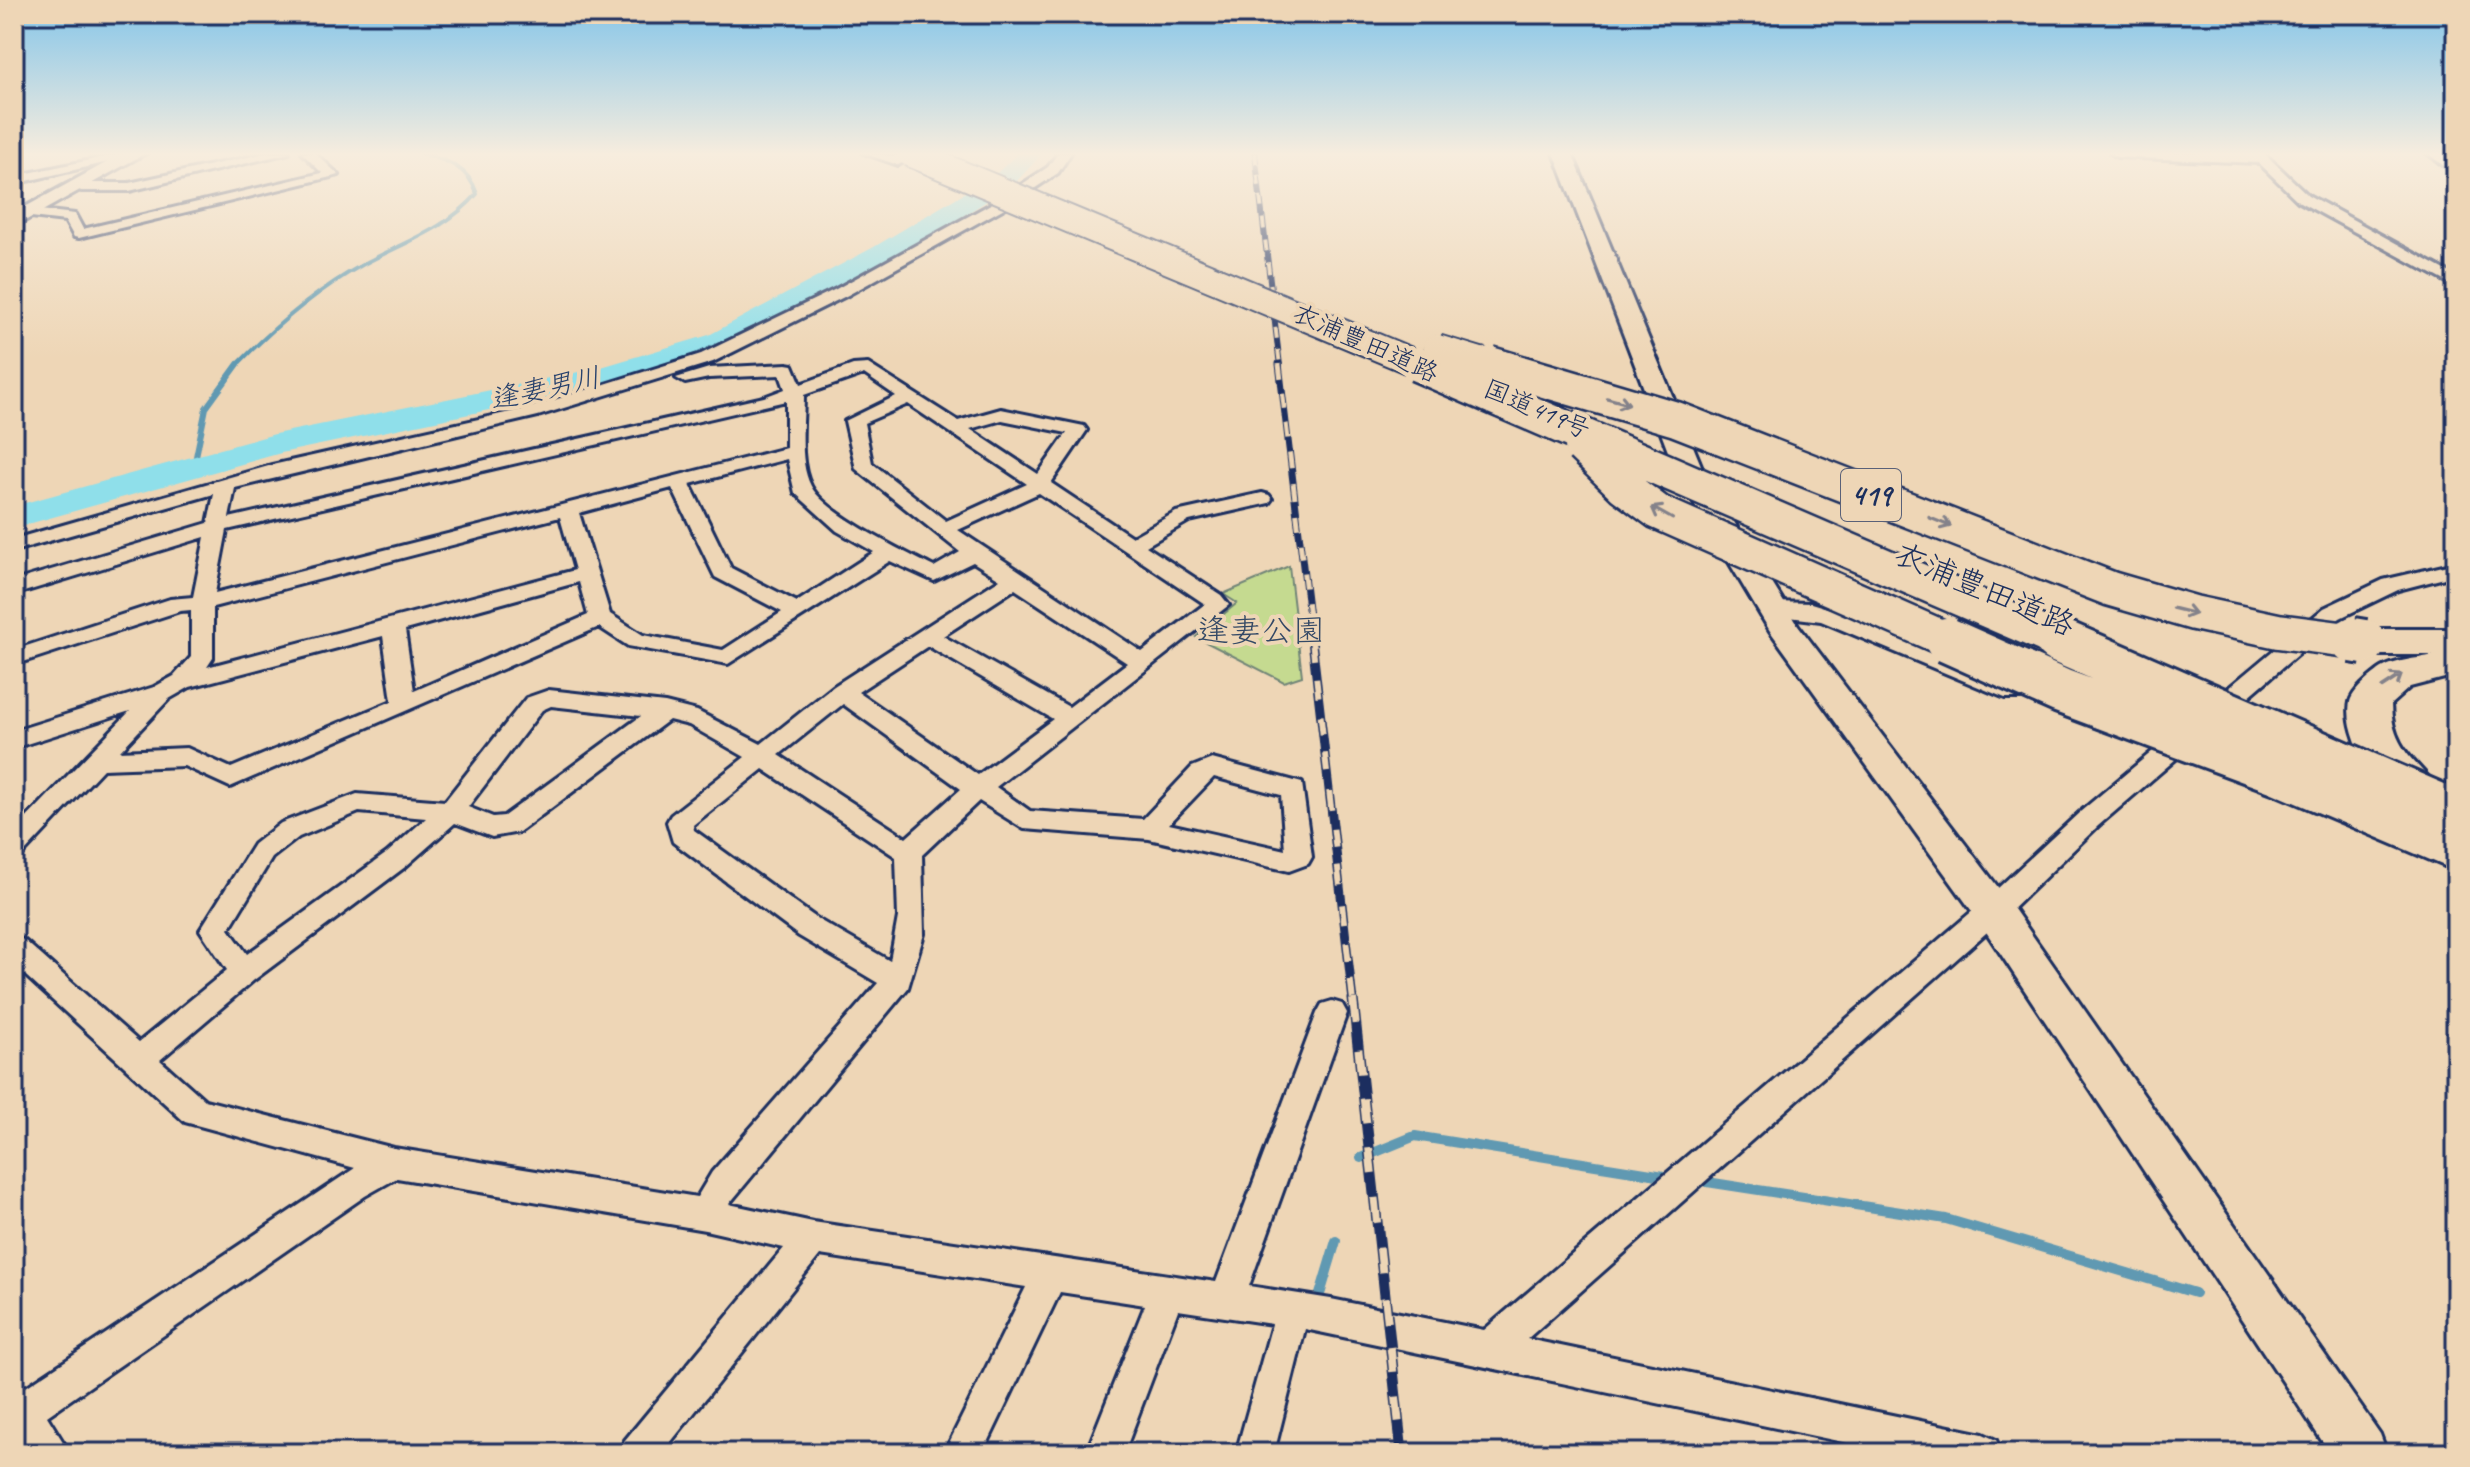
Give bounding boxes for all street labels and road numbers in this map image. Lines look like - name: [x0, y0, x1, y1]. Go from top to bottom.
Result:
- street label: 衣浦豊田道路: [1288, 296, 1444, 390]
- street label: 国道419号: [1478, 372, 1596, 446]
- road number: 419: [1841, 469, 1901, 521]
- street label: 衣浦豊田道路: [1889, 533, 2081, 645]

